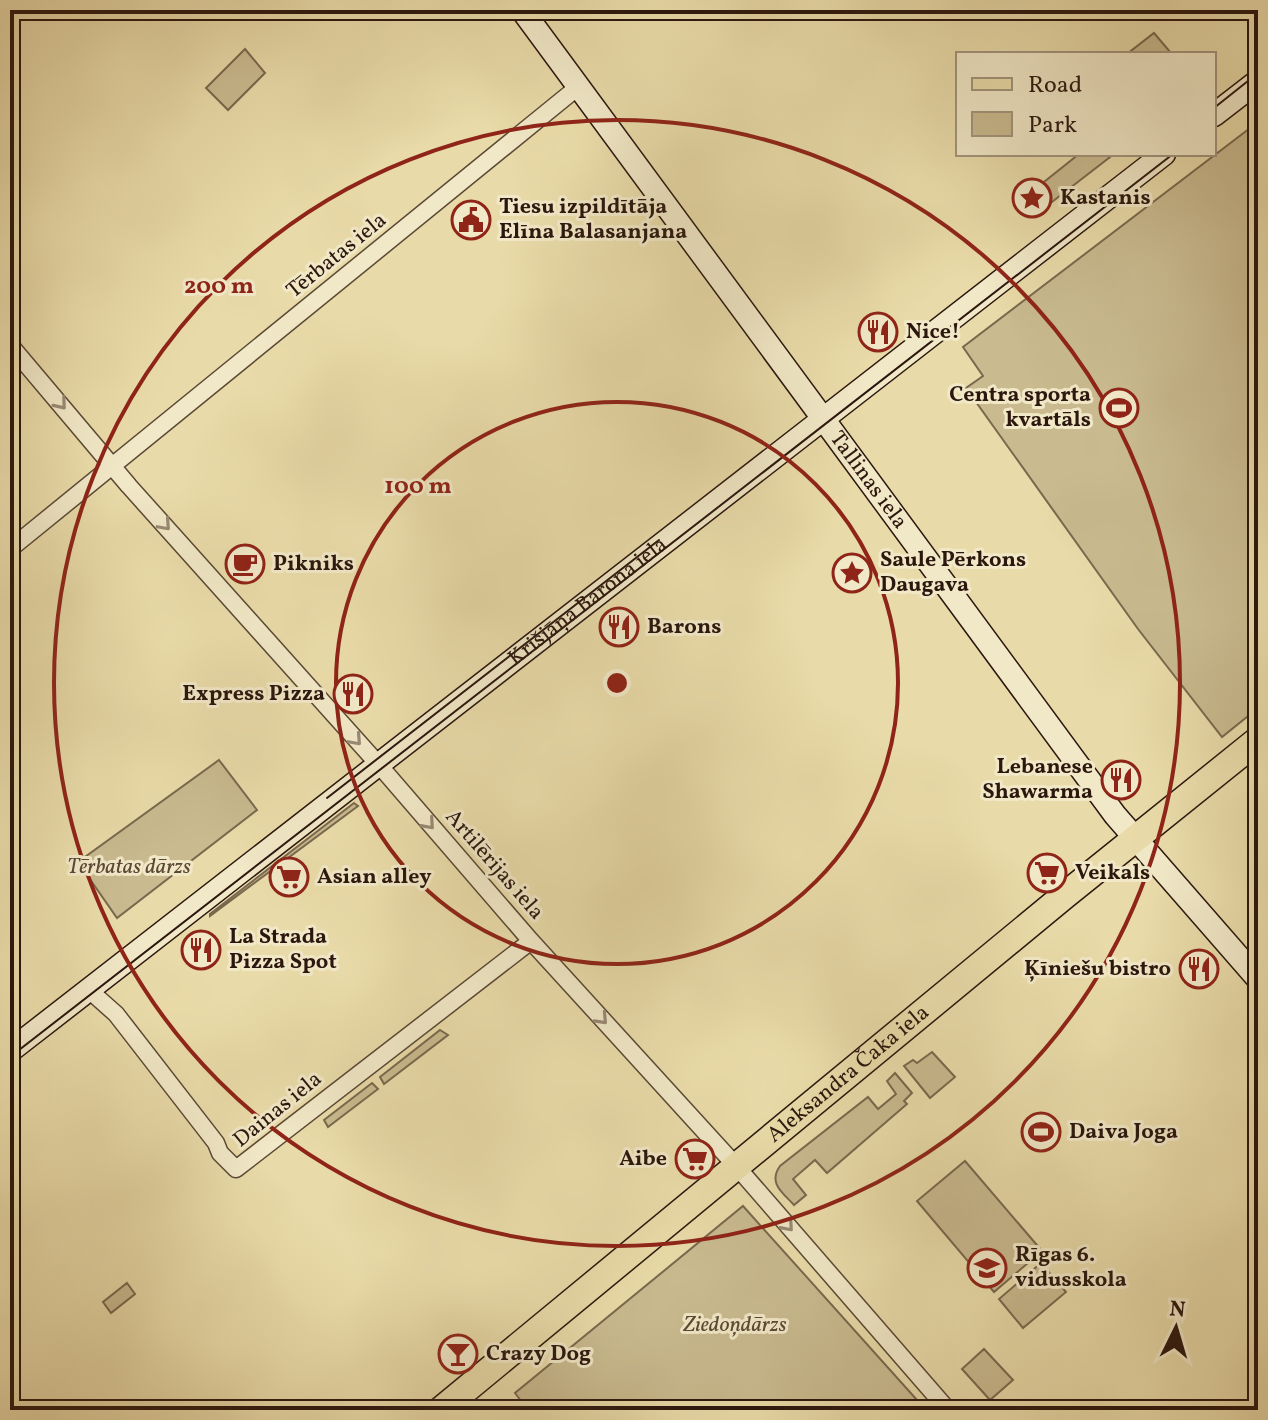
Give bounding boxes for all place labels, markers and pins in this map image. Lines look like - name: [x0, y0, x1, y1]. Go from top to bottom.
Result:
- place icon: Kastanis: [1011, 177, 1053, 219]
- place label: Kastanis: [1060, 183, 1151, 214]
- place label: Tiesu izpildītāja Elīna Balasanjana: [499, 192, 687, 248]
- public building icon: Tiesu izpildītāja Elīna Balasanjana: [450, 199, 492, 241]
- restaurant icon: Nice!: [857, 311, 899, 353]
- place label: Nice!: [906, 317, 960, 348]
- place label: Centra sporta kvartāls: [949, 380, 1091, 436]
- sports icon: Centra sporta kvartāls: [1098, 387, 1140, 429]
- cafe icon: Pikniks: [224, 543, 266, 585]
- place label: Saule Pērkons Daugava: [880, 545, 1026, 601]
- place label: Pikniks: [273, 549, 354, 580]
- place icon: Saule Pērkons Daugava: [831, 552, 873, 594]
- restaurant icon: Barons: [598, 606, 640, 648]
- place label: Barons: [647, 612, 721, 643]
- centre of rings: [603, 669, 631, 697]
- restaurant icon: Express Pizza: [332, 673, 374, 715]
- place label: Express Pizza: [182, 679, 325, 710]
- place label: Lebanese Shawarma: [982, 752, 1093, 808]
- restaurant icon: Lebanese Shawarma: [1100, 759, 1142, 801]
- supermarket icon: Veikals: [1026, 852, 1068, 894]
- supermarket icon: Asian alley: [268, 856, 310, 898]
- place label: Veikals: [1075, 858, 1150, 889]
- place label: Asian alley: [317, 862, 432, 893]
- place label: La Strada Pizza Spot: [229, 922, 337, 978]
- restaurant icon: La Strada Pizza Spot: [180, 929, 222, 971]
- restaurant icon: Ķīniešu bistro: [1178, 948, 1220, 990]
- place label: Ķīniešu bistro: [1024, 954, 1171, 985]
- sports icon: Daiva Joga: [1020, 1111, 1062, 1153]
- place label: Daiva Joga: [1069, 1117, 1178, 1148]
- supermarket icon: Aibe: [674, 1138, 716, 1180]
- place label: Aibe: [619, 1144, 667, 1175]
- place label: Rīgas 6. vidusskola: [1015, 1240, 1127, 1296]
- school or university icon: Rīgas 6. vidusskola: [966, 1247, 1008, 1289]
- bar icon: Crazy Dog: [437, 1333, 479, 1375]
- place label: Crazy Dog: [486, 1339, 591, 1370]

